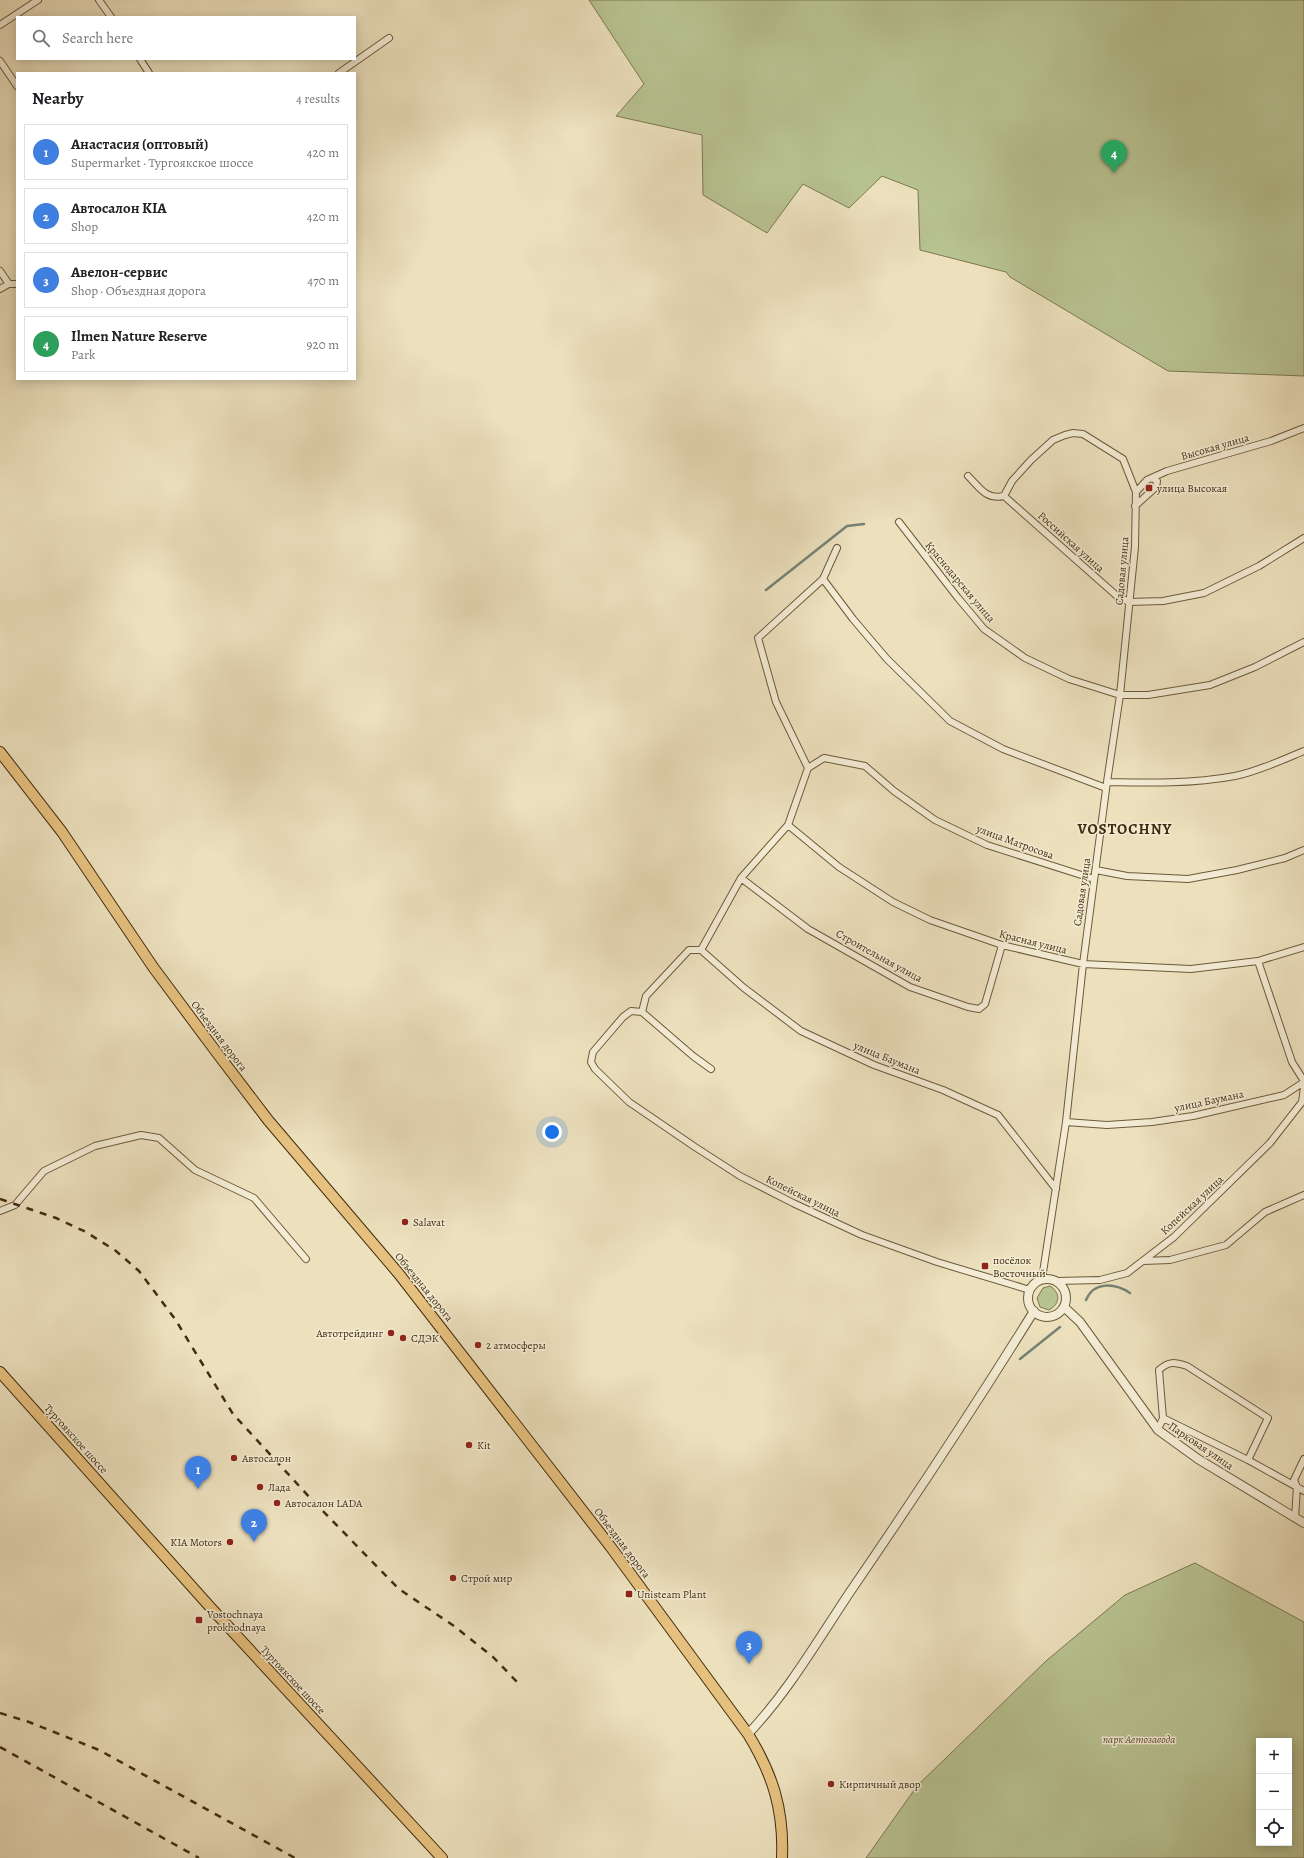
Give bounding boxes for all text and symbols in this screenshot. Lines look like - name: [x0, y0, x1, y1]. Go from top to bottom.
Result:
- search box: [16, 16, 356, 60]
- icon: search: [30, 27, 52, 49]
- text: Search here: [62, 28, 133, 48]
- text: Nearby: [32, 87, 83, 110]
- text: 4 results: [296, 90, 340, 107]
- text: Анастасия (оптовый): [71, 134, 208, 154]
- pin: 4: [1101, 140, 1127, 173]
- text: 1: [44, 144, 48, 161]
- text: 420 m: [307, 144, 339, 161]
- text: Supermarket · Тургоякское шоссе: [71, 154, 253, 171]
- text: Автосалон KIA: [71, 198, 167, 218]
- text: 2: [43, 208, 49, 225]
- text: 420 m: [307, 208, 339, 225]
- text: Shop: [71, 218, 98, 235]
- text: Авелон-сервис: [71, 262, 168, 282]
- text: 3: [43, 272, 49, 289]
- text: 470 m: [307, 272, 339, 289]
- text: Shop · Объездная дорога: [71, 282, 206, 299]
- text: Ilmen Nature Reserve: [71, 326, 207, 346]
- text: 4: [43, 336, 49, 353]
- text: 920 m: [307, 336, 339, 353]
- text: Park: [71, 346, 95, 363]
- street label: Высокая улица: [1179, 430, 1252, 464]
- place label: улица Высокая: [1156, 481, 1227, 496]
- marker: улица Высокая: [1144, 483, 1154, 493]
- street label: Российская улица: [1035, 508, 1108, 576]
- street label: Садовая улица: [1112, 535, 1133, 606]
- street label: Краснодарская улица: [922, 538, 999, 626]
- district label: VOSTOCHNY: [1077, 819, 1173, 839]
- street label: улица Матросова: [973, 821, 1057, 863]
- street label: Садовая улица: [1070, 856, 1094, 927]
- street label: Строительная улица: [833, 926, 926, 986]
- street label: Красная улица: [997, 926, 1069, 958]
- street label: Объездная дорога: [187, 998, 251, 1075]
- street label: улица Баумана: [851, 1037, 923, 1079]
- street label: улица Баумана: [1172, 1086, 1246, 1116]
- your location: [542, 1122, 562, 1142]
- street label: Копейская улица: [1157, 1171, 1227, 1238]
- street label: Копейская улица: [763, 1172, 843, 1221]
- place label: Salavat: [413, 1215, 445, 1230]
- marker: Salavat: [400, 1217, 410, 1227]
- street label: Объездная дорога: [391, 1249, 457, 1325]
- place label: посёлок Восточный: [993, 1253, 1046, 1281]
- marker: посёлок Восточный: [980, 1261, 990, 1271]
- place label: Автотрейдинг: [315, 1326, 383, 1341]
- marker: Автотрейдинг: [386, 1328, 396, 1338]
- place label: СДЭК: [411, 1331, 439, 1346]
- marker: СДЭК: [398, 1333, 408, 1343]
- place label: 2 атмосферы: [486, 1338, 546, 1353]
- marker: 2 атмосферы: [473, 1340, 483, 1350]
- street label: Тургоякское шоссе: [41, 1401, 111, 1477]
- street label: Парковая улица: [1166, 1419, 1237, 1474]
- place label: Kit: [477, 1438, 491, 1453]
- marker: Kit: [464, 1440, 474, 1450]
- place label: Автосалон: [241, 1451, 291, 1466]
- marker: Автосалон: [229, 1453, 239, 1463]
- pin: 1: [185, 1456, 211, 1489]
- place label: Лада: [268, 1480, 291, 1495]
- marker: Лада: [255, 1482, 265, 1492]
- place label: Автосалон LADA: [284, 1496, 363, 1511]
- marker: Автосалон LADA: [272, 1498, 282, 1508]
- street label: Объездная дорога: [590, 1505, 654, 1582]
- pin: 2: [241, 1509, 267, 1542]
- place label: KIA Motors: [170, 1535, 222, 1550]
- marker: KIA Motors: [225, 1537, 235, 1547]
- place label: Строй мир: [461, 1571, 513, 1586]
- marker: Строй мир: [448, 1573, 458, 1583]
- place label: Unisteam Plant: [637, 1587, 707, 1602]
- marker: Unisteam Plant: [624, 1589, 634, 1599]
- place label: Vostochnaya prokhodnaya: [206, 1607, 267, 1635]
- marker: Vostochnaya prokhodnaya: [194, 1615, 204, 1625]
- pin: 3: [736, 1631, 762, 1664]
- street label: Тургоякское шоссе: [257, 1642, 329, 1718]
- park label: парк Автозавода: [1103, 1732, 1175, 1747]
- map controls: [1256, 1738, 1292, 1846]
- button: +: [1256, 1738, 1292, 1774]
- button: −: [1256, 1774, 1292, 1810]
- place label: Кирпичный двор: [839, 1777, 921, 1792]
- marker: Кирпичный двор: [826, 1779, 836, 1789]
- button: locate: [1256, 1810, 1292, 1846]

